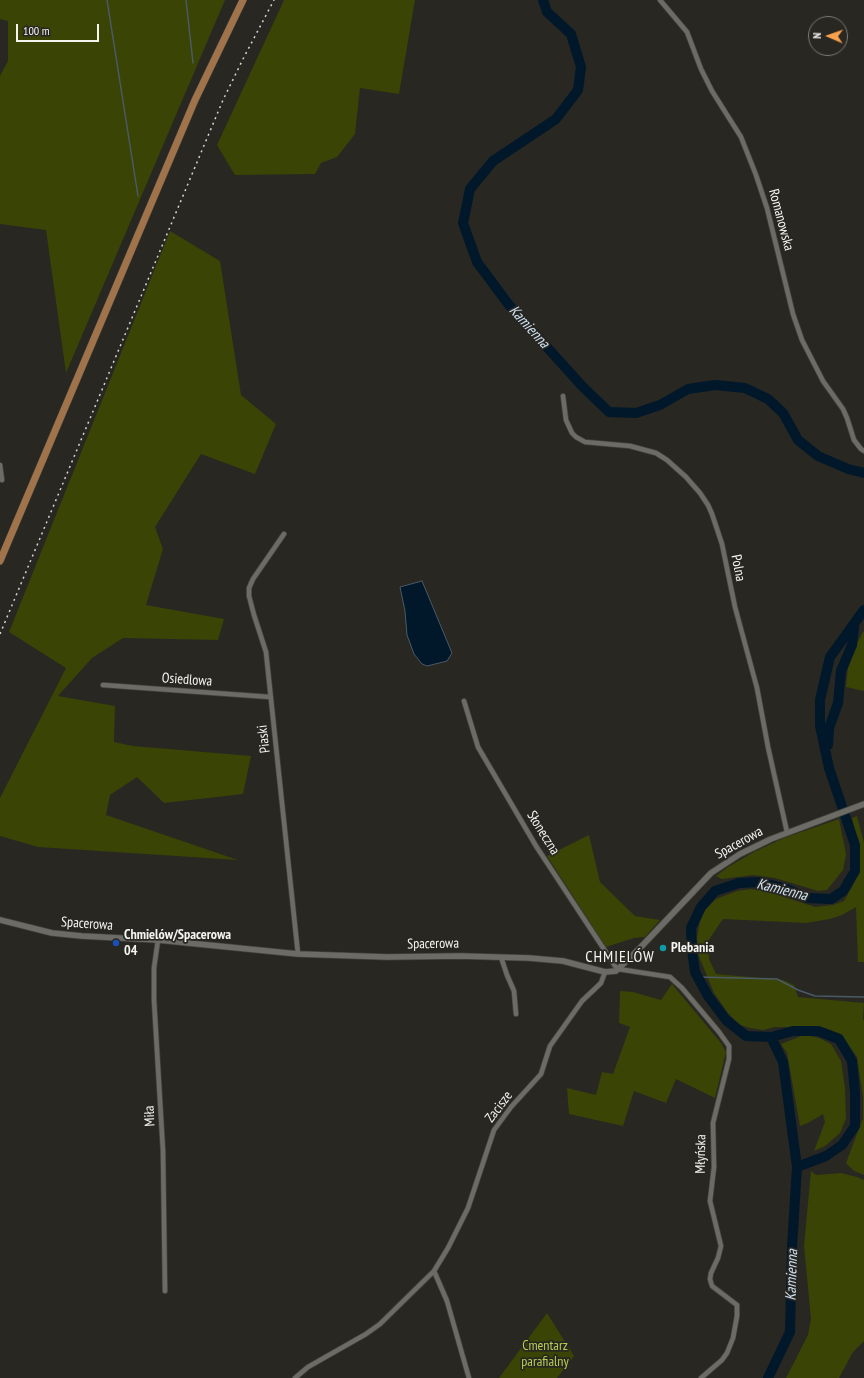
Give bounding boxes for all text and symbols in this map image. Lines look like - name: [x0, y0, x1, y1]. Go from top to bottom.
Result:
- scale bar: [18, 16, 101, 42]
- north arrow: [808, 16, 848, 56]
- text: 100 m: [23, 23, 50, 38]
- text: N: [810, 32, 824, 39]
- street label: Romanowska: [765, 187, 797, 253]
- water label: Kamienna: [505, 302, 553, 352]
- street label: Polna: [727, 553, 749, 583]
- street label: Osiedlowa: [161, 670, 213, 690]
- street label: Piaski: [254, 724, 274, 754]
- street label: Słoneczna: [523, 808, 563, 858]
- street label: Spacerowa: [712, 823, 766, 863]
- water label: Kamienna: [755, 875, 809, 905]
- street label: Spacerowa: [61, 914, 113, 934]
- place label: Chmielów/Spacerowa 04: [124, 927, 231, 960]
- street label: Spacerowa: [407, 935, 459, 953]
- marker: Chmielów/Spacerowa 04: [111, 938, 121, 948]
- place label: Plebania: [671, 940, 714, 956]
- marker: Plebania: [658, 943, 668, 953]
- district label: CHMIELÓW: [585, 947, 655, 967]
- street label: Zacisze: [482, 1088, 516, 1126]
- street label: Miła: [141, 1105, 159, 1127]
- street label: Młyńska: [692, 1134, 710, 1174]
- water label: Kamienna: [782, 1249, 802, 1301]
- park label: Cmentarz parafialny: [521, 1338, 569, 1370]

